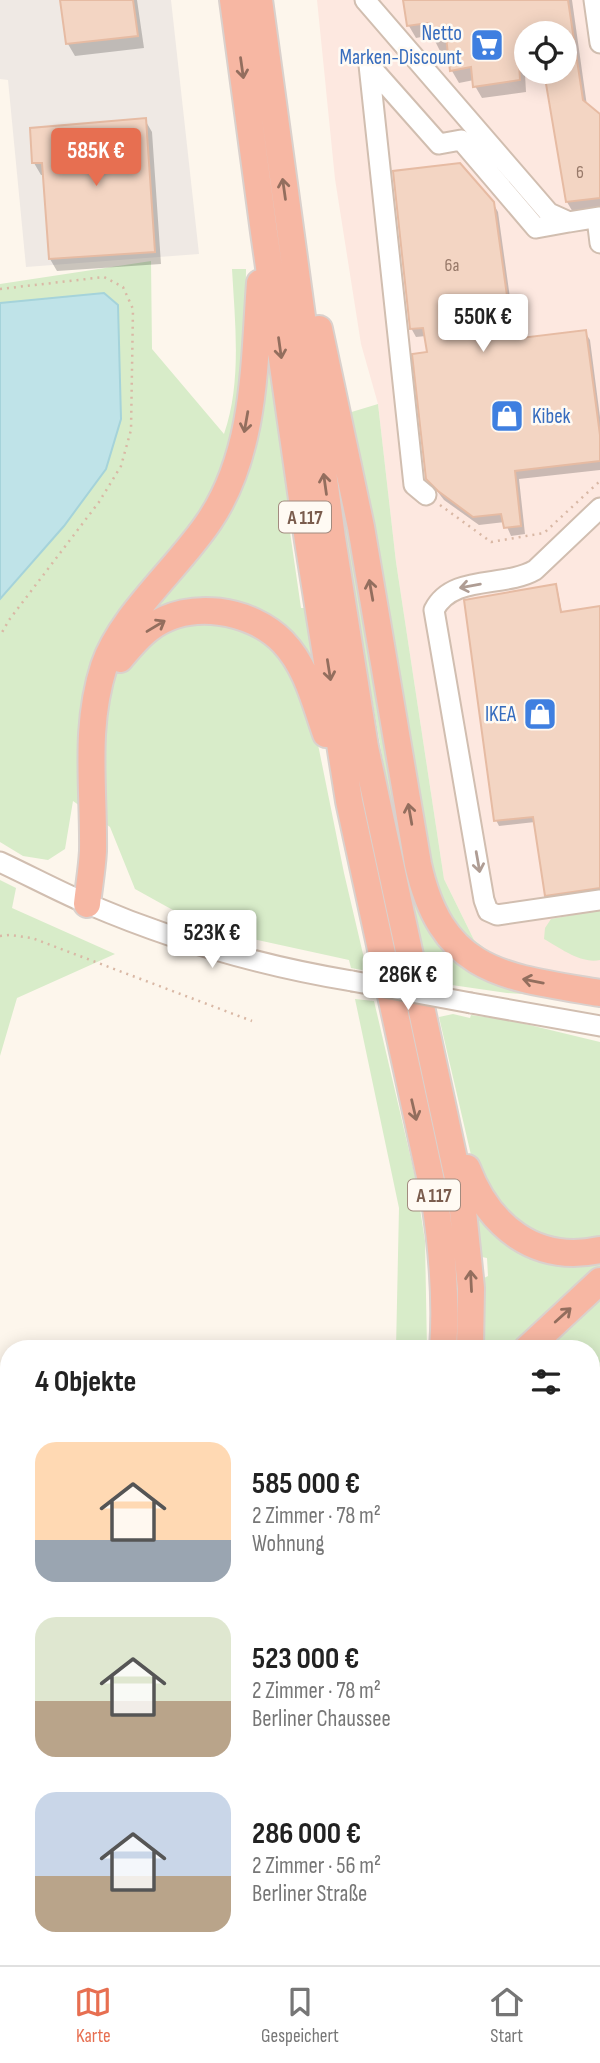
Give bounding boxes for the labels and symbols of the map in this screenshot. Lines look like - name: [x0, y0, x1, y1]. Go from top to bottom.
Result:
- place label: Netto Marken-Discount: [339, 21, 462, 70]
- supermarket icon: Netto Marken-Discount: [468, 26, 506, 64]
- one-way arrow: [236, 56, 249, 79]
- pin: 585K €: [39, 128, 153, 188]
- house number: 6: [576, 162, 584, 183]
- one-way arrow: [278, 178, 291, 201]
- house number: 6a: [445, 255, 459, 276]
- pin: 550K €: [426, 294, 540, 354]
- one-way arrow: [274, 336, 287, 359]
- shop icon: Kibek: [488, 397, 526, 435]
- place label: Kibek: [532, 404, 571, 429]
- one-way arrow: [239, 410, 253, 433]
- one-way arrow: [318, 473, 331, 496]
- road number: A 117: [279, 502, 331, 532]
- one-way arrow: [364, 579, 377, 602]
- one-way arrow: [459, 580, 482, 593]
- one-way arrow: [145, 618, 165, 632]
- one-way arrow: [322, 658, 335, 681]
- shop icon: IKEA: [521, 695, 559, 733]
- place label: IKEA: [485, 702, 517, 727]
- one-way arrow: [403, 803, 416, 826]
- one-way arrow: [472, 850, 485, 873]
- pin: 523K €: [155, 911, 269, 970]
- pin: 286K €: [351, 953, 465, 1012]
- one-way arrow: [522, 974, 545, 987]
- one-way arrow: [408, 1098, 422, 1121]
- road number: A 117: [408, 1180, 460, 1210]
- one-way arrow: [464, 1270, 477, 1293]
- one-way arrow: [554, 1307, 572, 1323]

